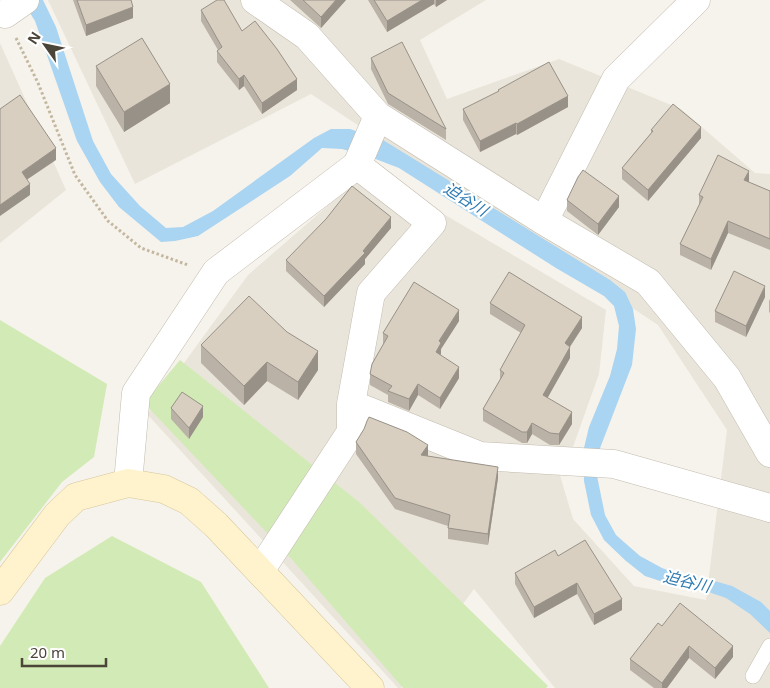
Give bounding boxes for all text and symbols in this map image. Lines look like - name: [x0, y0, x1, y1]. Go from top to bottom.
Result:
- north arrow: [20, 20, 70, 70]
- text: N: [23, 28, 45, 48]
- water label: 迫谷川: [440, 177, 494, 222]
- water label: 迫谷川: [661, 565, 715, 598]
- scale bar: [22, 636, 106, 668]
- text: 20 m: [30, 642, 65, 662]

